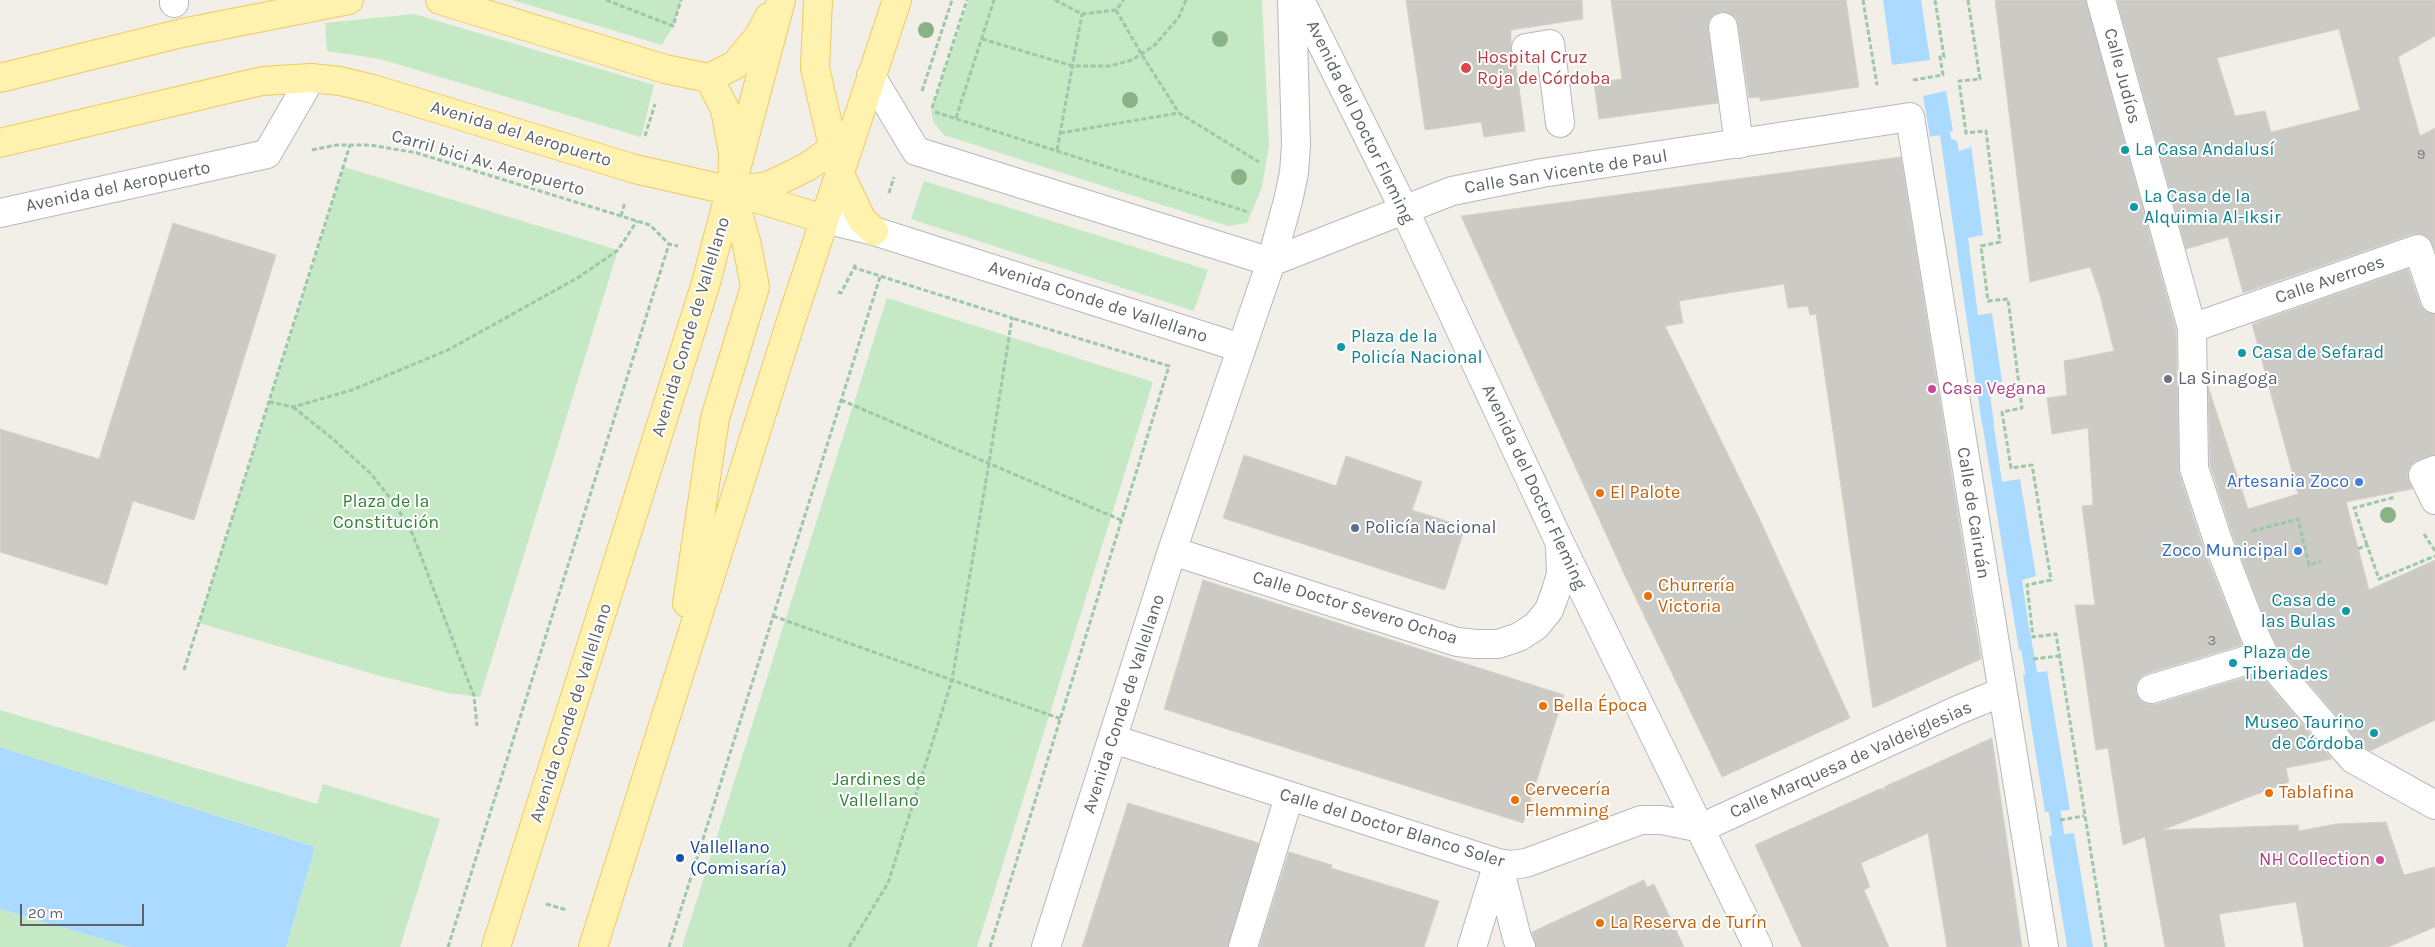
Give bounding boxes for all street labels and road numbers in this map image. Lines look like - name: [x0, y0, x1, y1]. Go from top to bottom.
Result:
- street label: Avenida del Doctor Fleming: [1301, 17, 1419, 227]
- street label: Calle Judíos: [2099, 26, 2145, 126]
- street label: Avenida del Aeropuerto: [428, 96, 614, 172]
- street label: Carril bici Av. Aeropuerto: [389, 125, 587, 201]
- street label: Calle San Vicente de Paul: [1463, 145, 1669, 199]
- street label: Avenida del Aeropuerto: [24, 157, 212, 217]
- street label: Avenida Conde de Vallellano: [647, 214, 735, 440]
- street label: Calle Averroes: [2272, 251, 2388, 309]
- street label: Avenida Conde de Vallellano: [986, 256, 1210, 348]
- street label: Avenida del Doctor Fleming: [1477, 381, 1591, 593]
- street label: Calle de Cairuán: [1952, 446, 1994, 580]
- street label: Calle Doctor Severo Ochoa: [1250, 566, 1460, 650]
- street label: Avenida Conde de Vallellano: [1078, 592, 1170, 816]
- street label: Avenida Conde de Vallellano: [525, 601, 617, 825]
- street label: Calle Marquesa de Valdeiglesias: [1726, 697, 1976, 823]
- street label: Calle del Doctor Blanco Soler: [1277, 783, 1507, 873]

